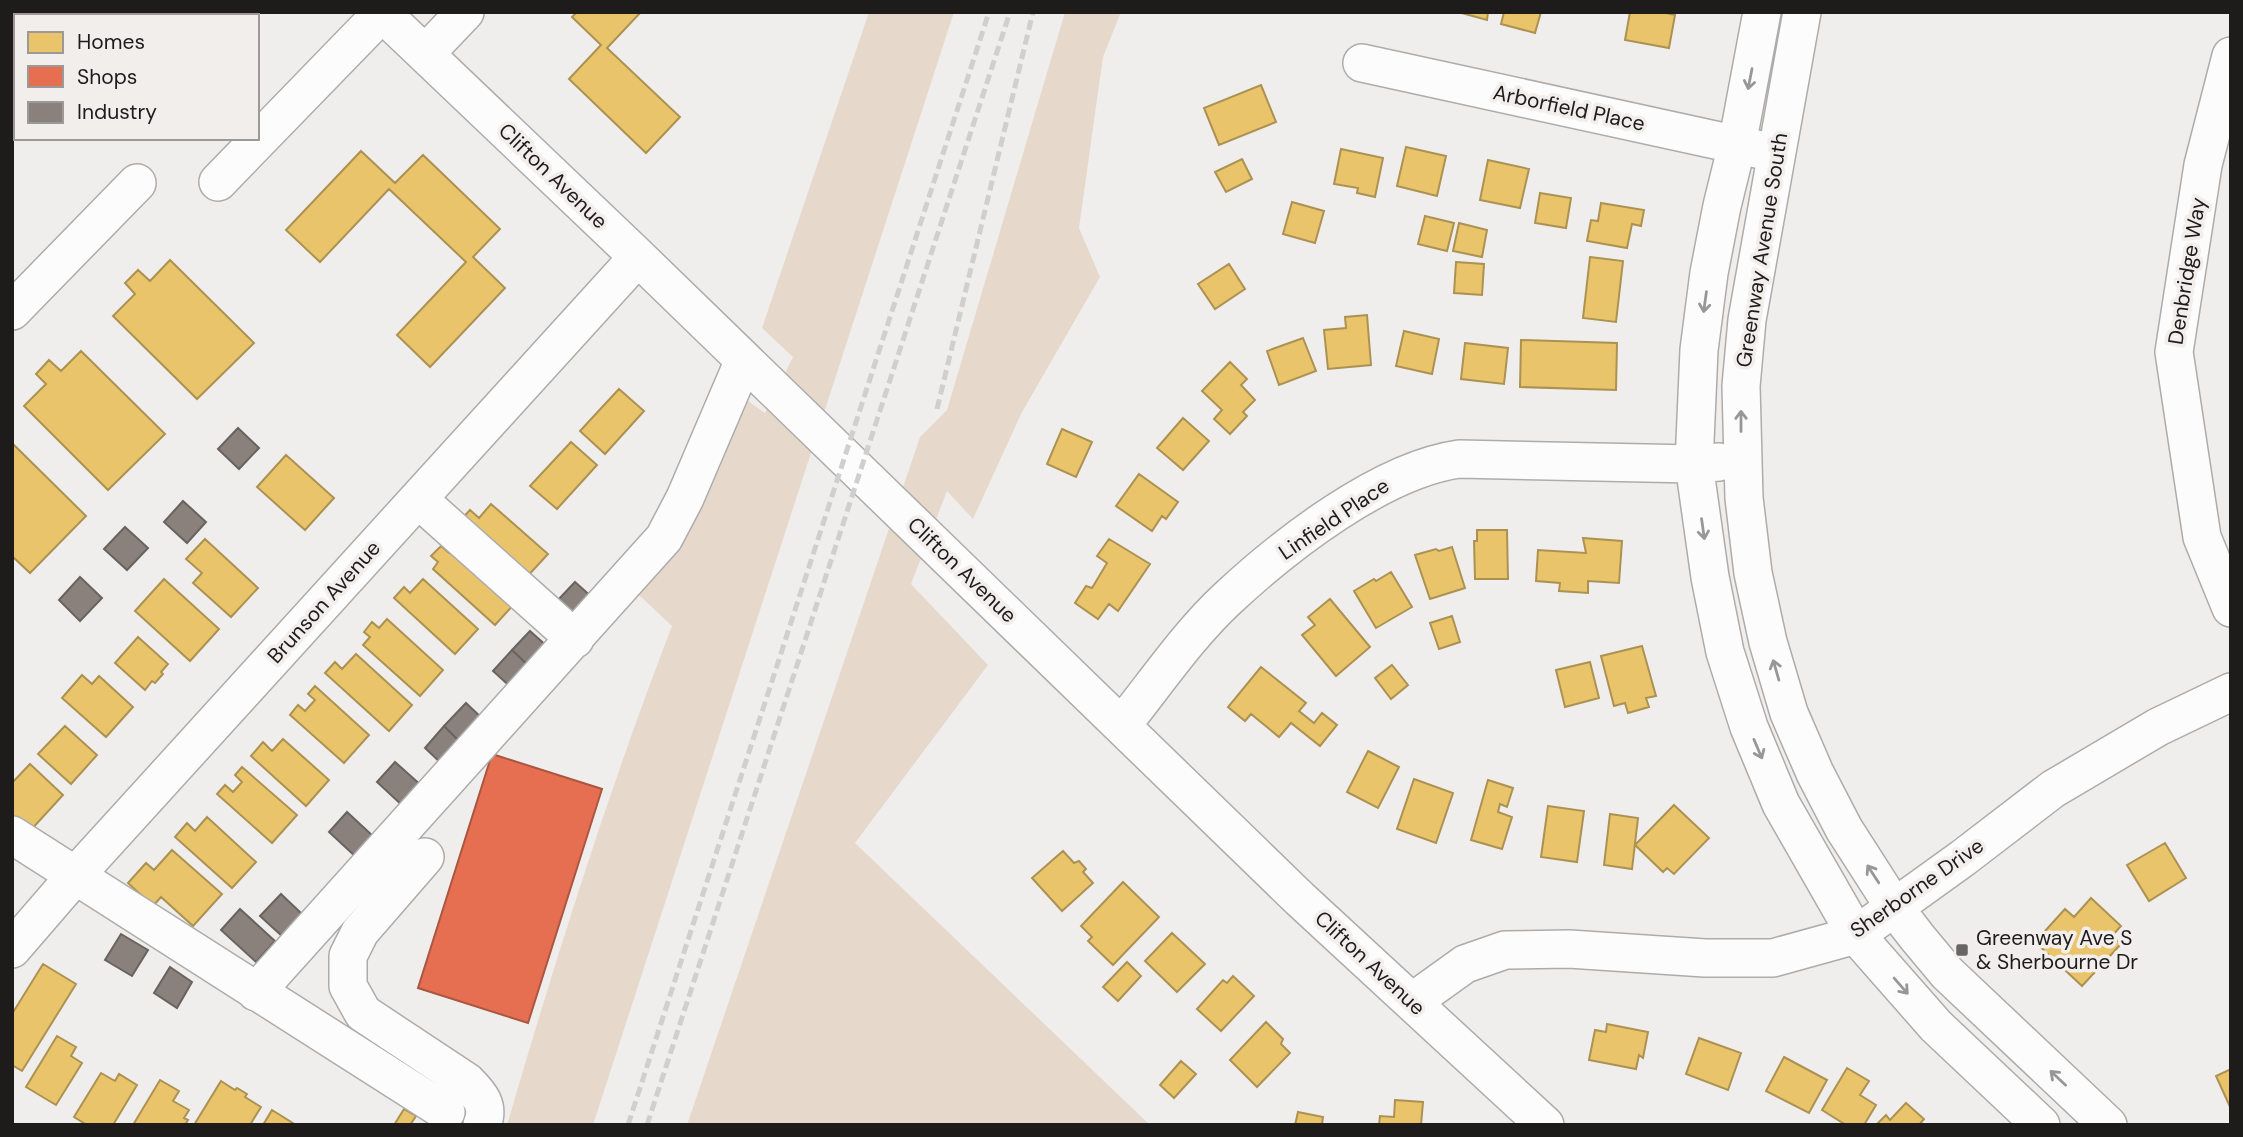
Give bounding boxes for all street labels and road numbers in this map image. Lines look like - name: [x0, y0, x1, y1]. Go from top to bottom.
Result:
- street label: Arborfield Place: [1491, 78, 1648, 138]
- street label: Clifton Avenue: [492, 117, 614, 235]
- street label: Greenway Avenue South: [1730, 131, 1794, 369]
- street label: Denbridge Way: [2162, 195, 2212, 347]
- street label: Linfield Place: [1273, 472, 1395, 566]
- street label: Clifton Avenue: [901, 511, 1023, 629]
- street label: Brunson Avenue: [261, 534, 387, 670]
- street label: Sherborne Drive: [1845, 832, 1989, 944]
- street label: Clifton Avenue: [1309, 905, 1431, 1021]

